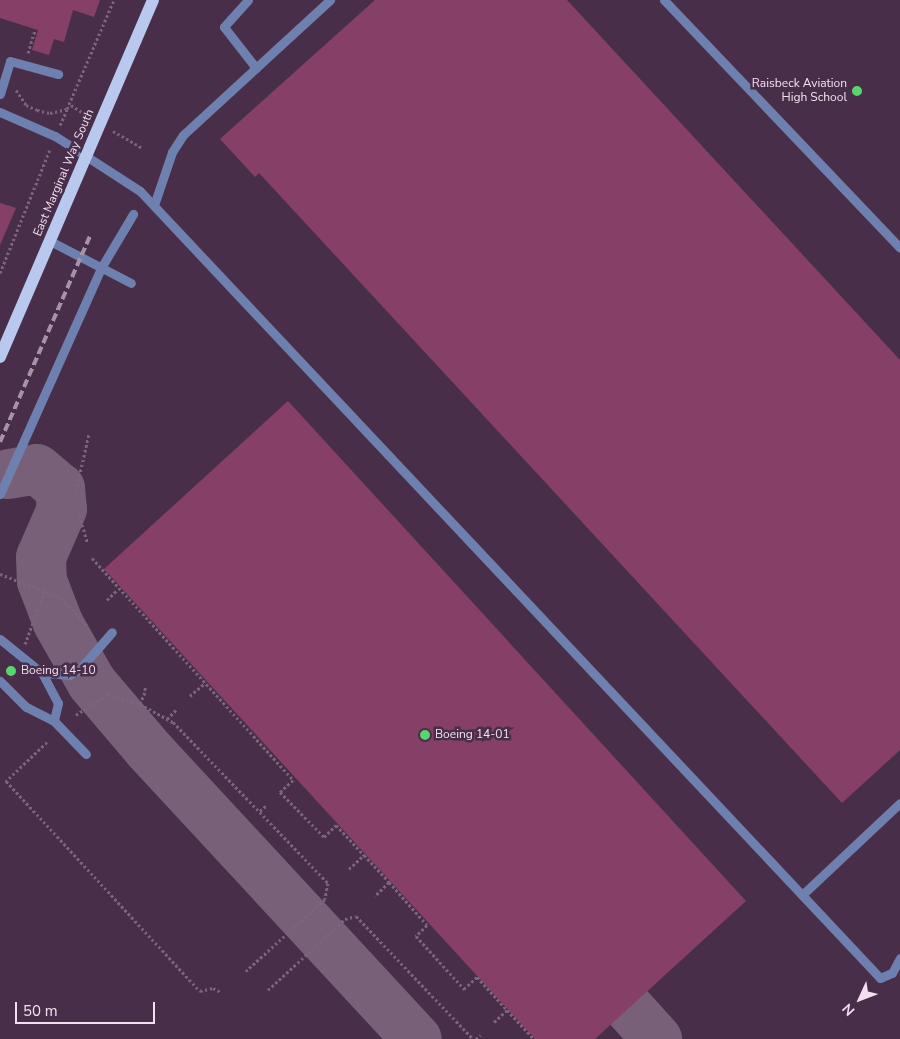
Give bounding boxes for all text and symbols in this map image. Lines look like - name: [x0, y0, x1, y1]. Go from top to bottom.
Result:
- place label: Raisbeck Aviation High School: [752, 77, 847, 105]
- marker: Raisbeck Aviation High School: [851, 85, 863, 97]
- street label: East Marginal Way South: [31, 107, 97, 239]
- place label: Boeing 14-10: [21, 664, 96, 678]
- marker: Boeing 14-10: [5, 665, 17, 677]
- place label: Boeing 14-01: [435, 728, 510, 742]
- marker: Boeing 14-01: [419, 729, 431, 741]
- north arrow: [835, 974, 885, 1024]
- scale bar: [18, 992, 158, 1024]
- text: N: [838, 999, 859, 1020]
- text: 50 m: [23, 1001, 58, 1021]

